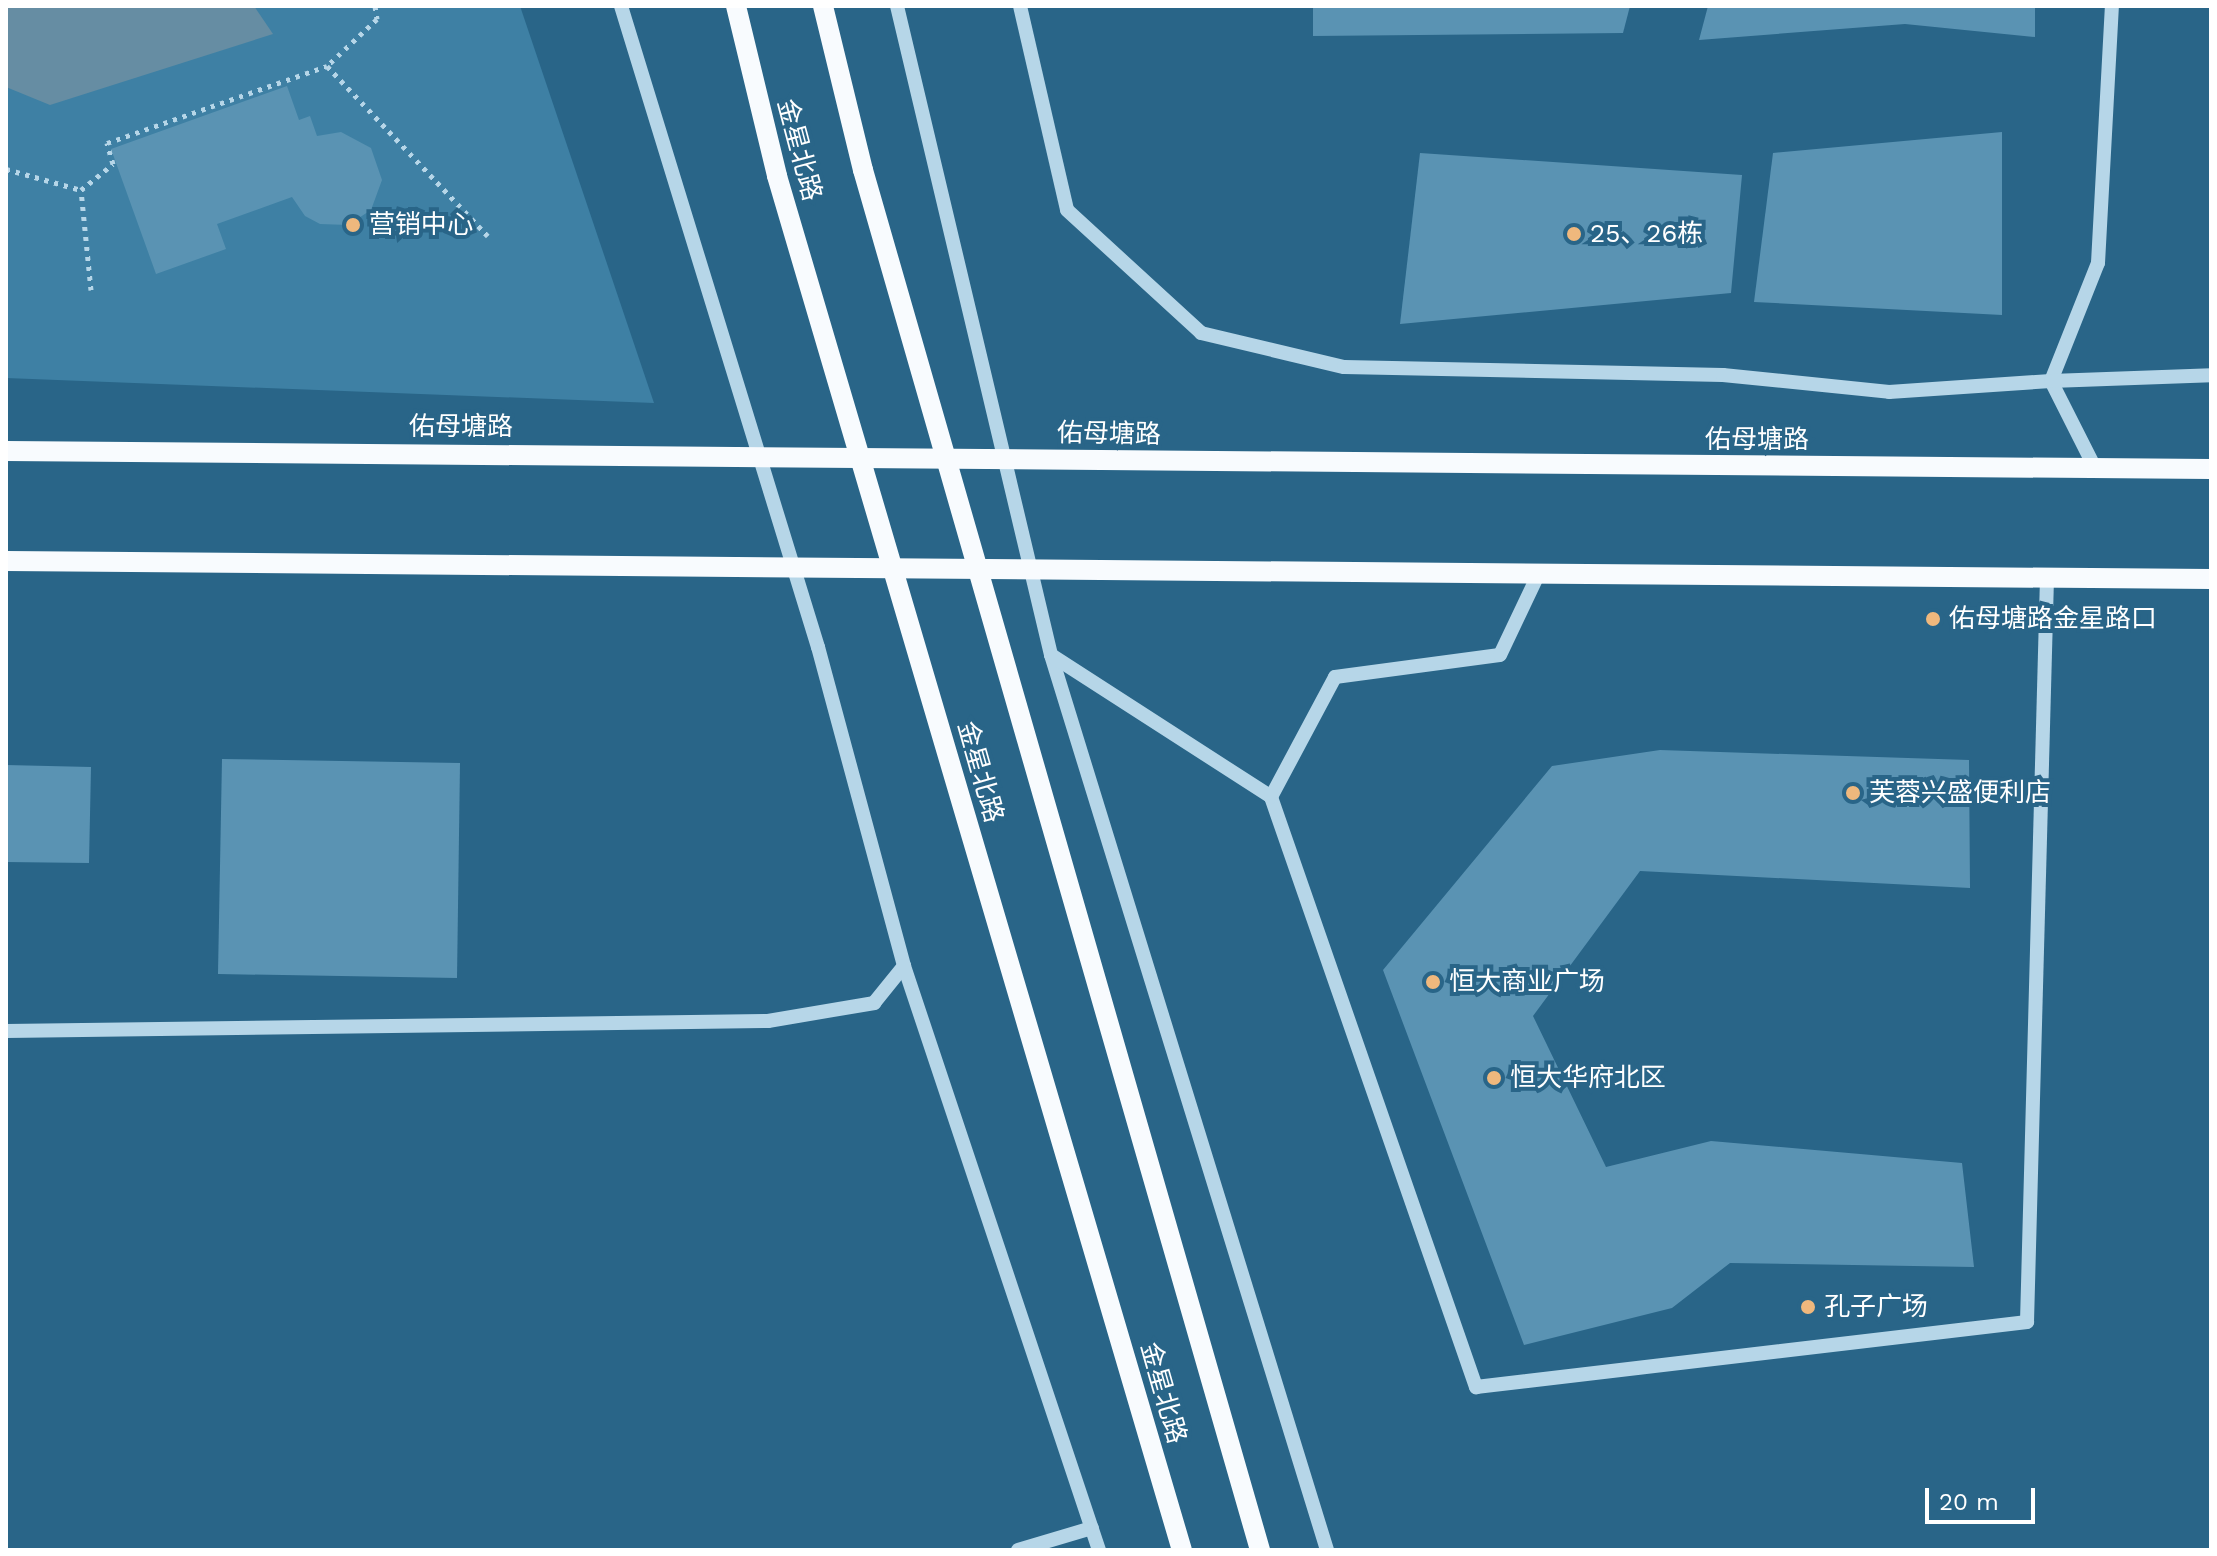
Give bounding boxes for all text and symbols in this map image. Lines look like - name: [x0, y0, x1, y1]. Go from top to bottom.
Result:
- street label: 金星北路: [770, 96, 828, 204]
- place label: 营销中心: [369, 209, 473, 241]
- marker: 营销中心: [344, 216, 362, 234]
- place label: 25、26栋: [1590, 218, 1703, 250]
- marker: 25、26栋: [1565, 225, 1583, 243]
- street label: 佑母塘路: [409, 411, 513, 443]
- street label: 佑母塘路: [1057, 417, 1161, 451]
- street label: 佑母塘路: [1705, 424, 1809, 456]
- place label: 佑母塘路金星路口: [1949, 603, 2157, 635]
- marker: 佑母塘路金星路口: [1924, 610, 1942, 628]
- street label: 金星北路: [951, 718, 1009, 826]
- place label: 芙蓉兴盛便利店: [1869, 777, 2051, 809]
- marker: 芙蓉兴盛便利店: [1844, 784, 1862, 802]
- place label: 恒大商业广场: [1449, 966, 1605, 998]
- marker: 恒大商业广场: [1424, 973, 1442, 991]
- place label: 恒大华府北区: [1510, 1062, 1666, 1094]
- marker: 恒大华府北区: [1485, 1069, 1503, 1087]
- place label: 孔子广场: [1824, 1291, 1928, 1323]
- marker: 孔子广场: [1799, 1298, 1817, 1316]
- street label: 金星北路: [1134, 1339, 1192, 1447]
- scale bar: [1929, 1472, 2039, 1522]
- text: 20 m: [1939, 1488, 1999, 1516]

